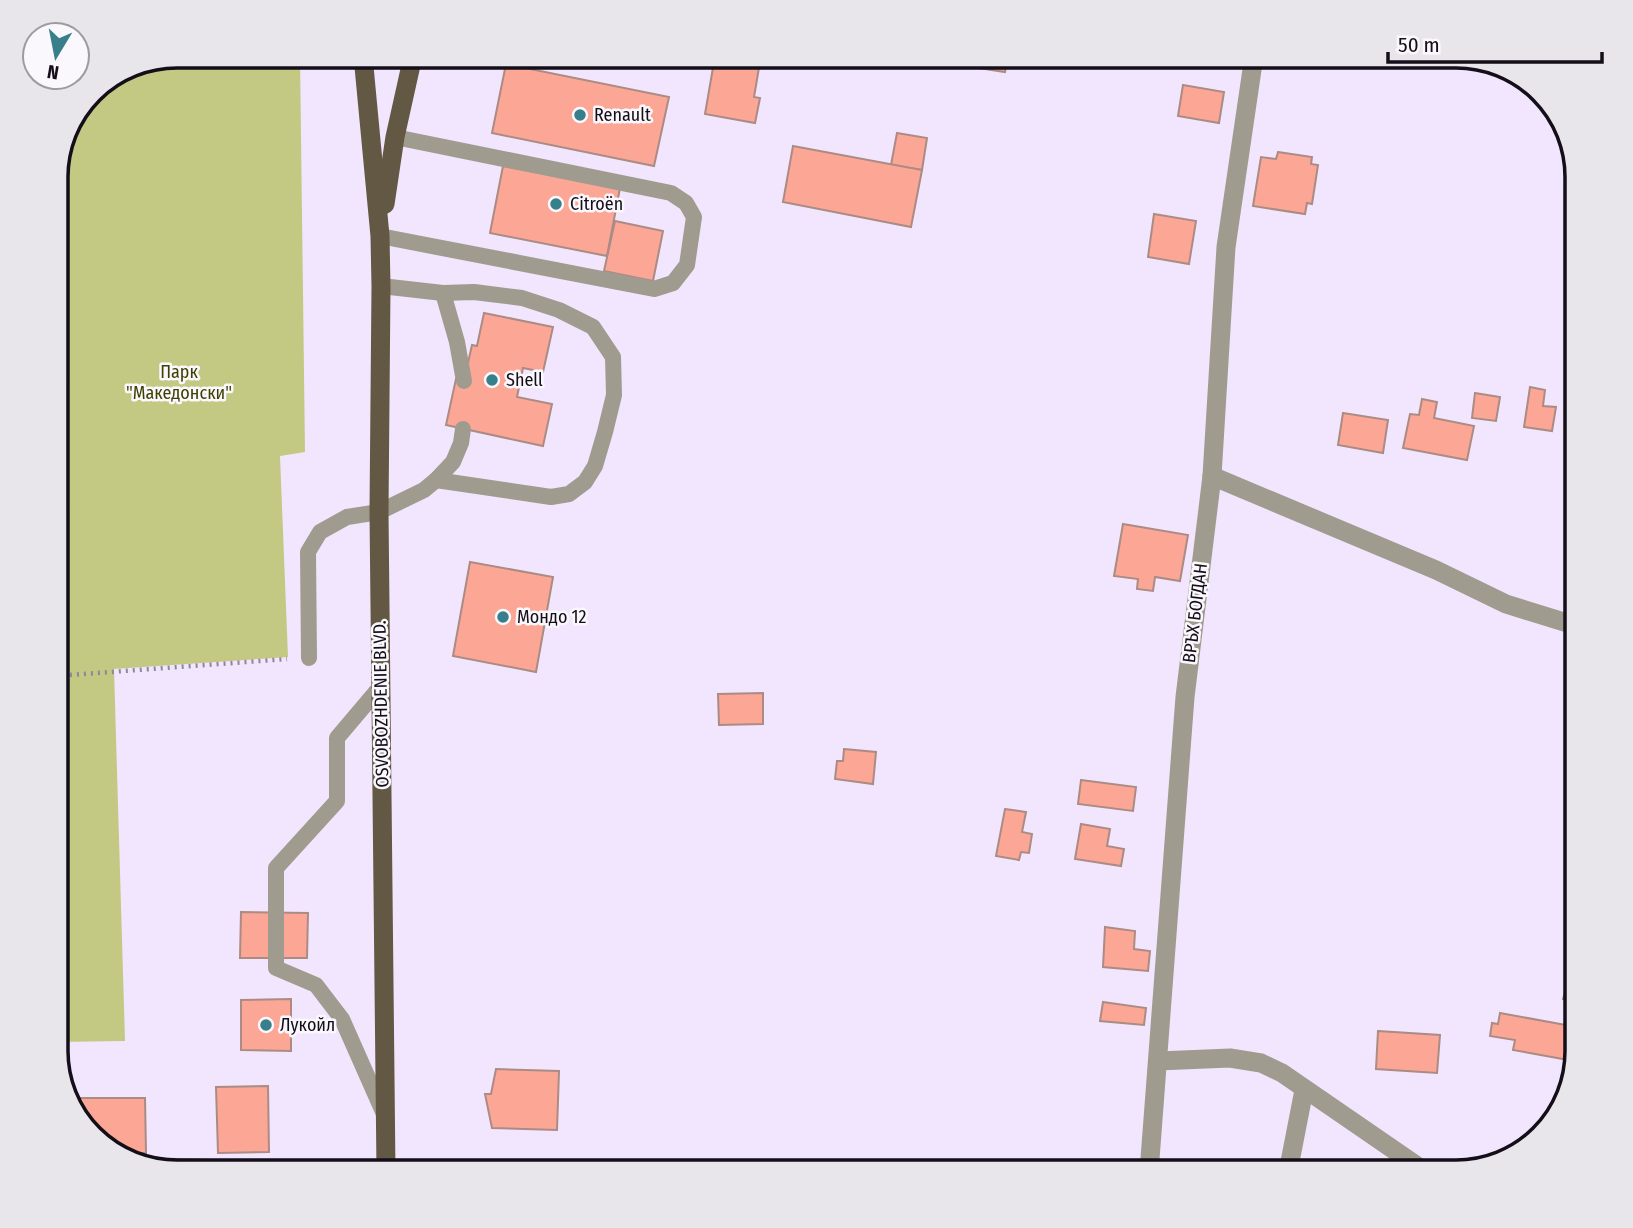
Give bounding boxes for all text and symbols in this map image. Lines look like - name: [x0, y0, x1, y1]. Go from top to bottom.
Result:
- north arrow: [21, 21, 91, 91]
- scale bar: [1388, 21, 1602, 65]
- text: 50 m: [1398, 32, 1440, 58]
- text: N: [46, 60, 61, 85]
- place label: Renault: [594, 104, 651, 126]
- marker: Renault: [572, 107, 588, 123]
- place label: Citroën: [570, 193, 623, 215]
- marker: Citroën: [548, 196, 564, 212]
- park label: Парк "Македонски": [126, 361, 232, 404]
- place label: Shell: [506, 369, 543, 391]
- marker: Shell: [484, 372, 500, 388]
- street label: ВРЪХ БОГДАН: [1178, 562, 1212, 664]
- place label: Мондо 12: [517, 606, 587, 628]
- marker: Мондо 12: [495, 609, 511, 625]
- street label: OSVOBOZHDENIE BLVD.: [369, 620, 393, 788]
- place label: Лукойл: [280, 1014, 335, 1036]
- marker: Лукойл: [258, 1017, 274, 1033]

